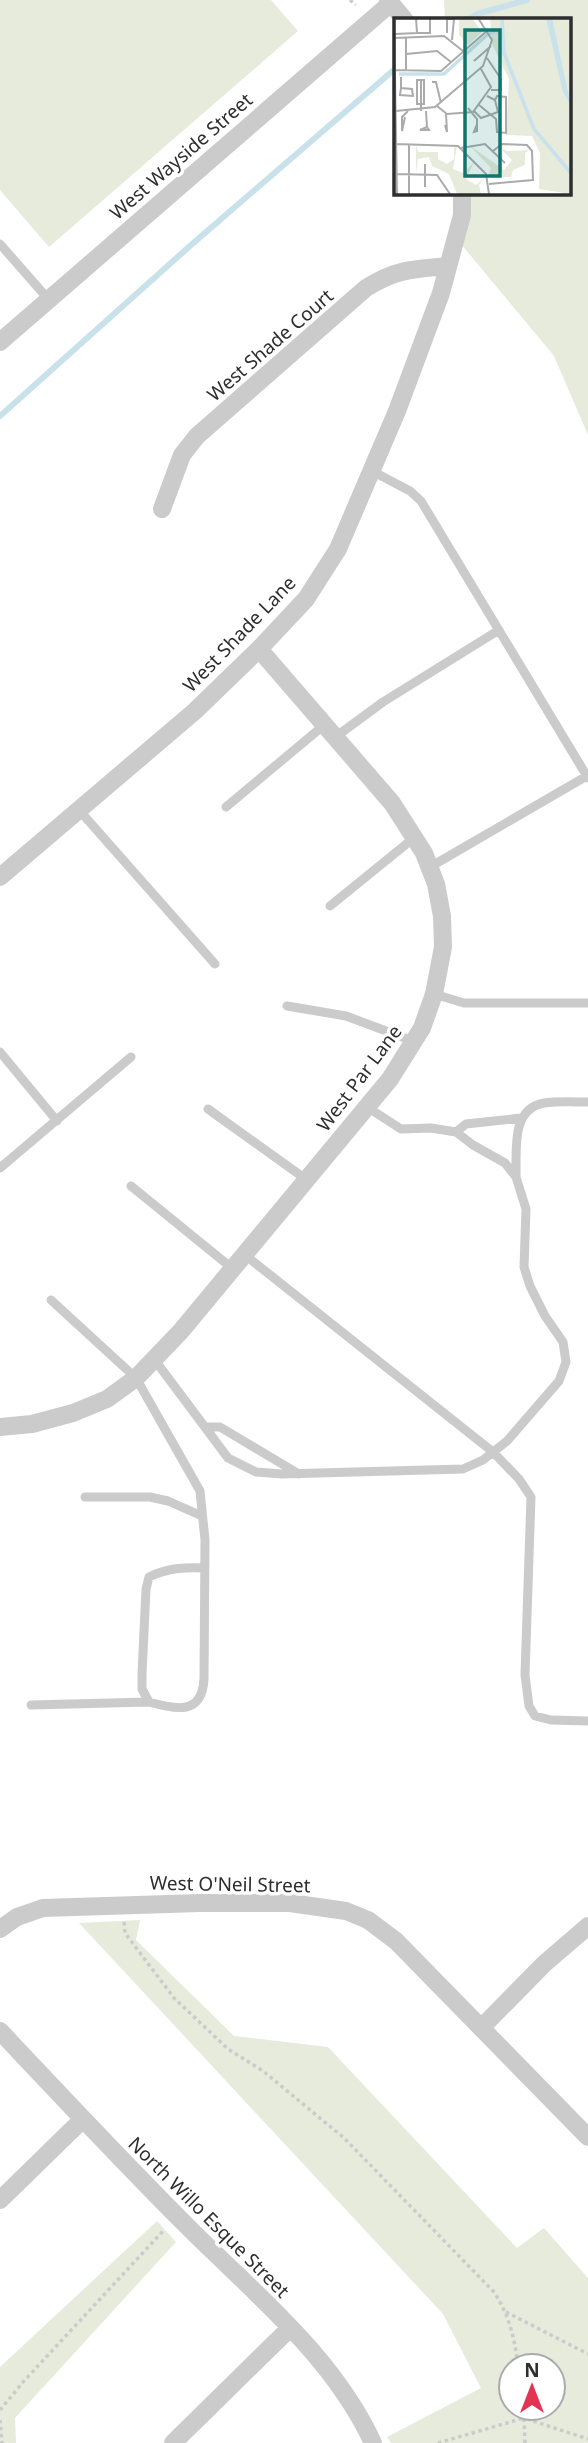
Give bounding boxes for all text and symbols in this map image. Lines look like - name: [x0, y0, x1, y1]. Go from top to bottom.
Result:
- inset map: [394, 18, 570, 194]
- street label: West Wayside Street: [104, 87, 258, 225]
- street label: West Shade Court: [201, 283, 339, 407]
- street label: West Shade Lane: [177, 570, 301, 698]
- street label: West Par Lane: [310, 1019, 408, 1137]
- street label: West O'Neil Street: [149, 1870, 311, 1898]
- street label: North Willo Esque Street: [123, 2131, 295, 2303]
- north arrow: [497, 2352, 567, 2422]
- text: N: [524, 2357, 540, 2383]

